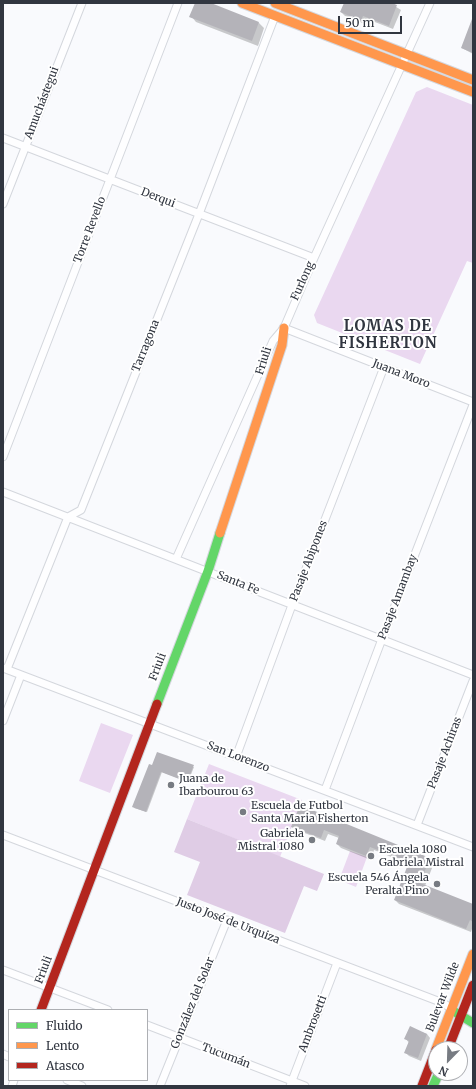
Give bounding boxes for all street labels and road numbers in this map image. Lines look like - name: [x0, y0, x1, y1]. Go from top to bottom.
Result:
- street label: Amuchástegui: [22, 65, 62, 141]
- street label: Derqui: [139, 185, 177, 211]
- street label: Torre Revello: [71, 195, 109, 265]
- street label: Furlong: [288, 259, 318, 303]
- street label: Tarragona: [130, 318, 162, 374]
- street label: Friuli: [253, 345, 275, 377]
- street label: Juana Moro: [370, 357, 432, 391]
- street label: Pasaje Abipones: [288, 519, 330, 603]
- street label: Pasaje Amambay: [376, 553, 420, 641]
- street label: Santa Fe: [215, 569, 261, 597]
- street label: Friuli: [147, 651, 169, 683]
- street label: Pasaje Achiras: [425, 715, 465, 791]
- street label: San Lorenzo: [205, 739, 271, 775]
- street label: Justo José de Urquiza: [174, 895, 282, 947]
- street label: Friuli: [33, 954, 55, 986]
- street label: González del Solar: [169, 955, 217, 1051]
- street label: Bulevar Wilde: [424, 960, 462, 1034]
- street label: Ambrosetti: [296, 994, 330, 1054]
- street label: Tucumán: [200, 1041, 252, 1071]

